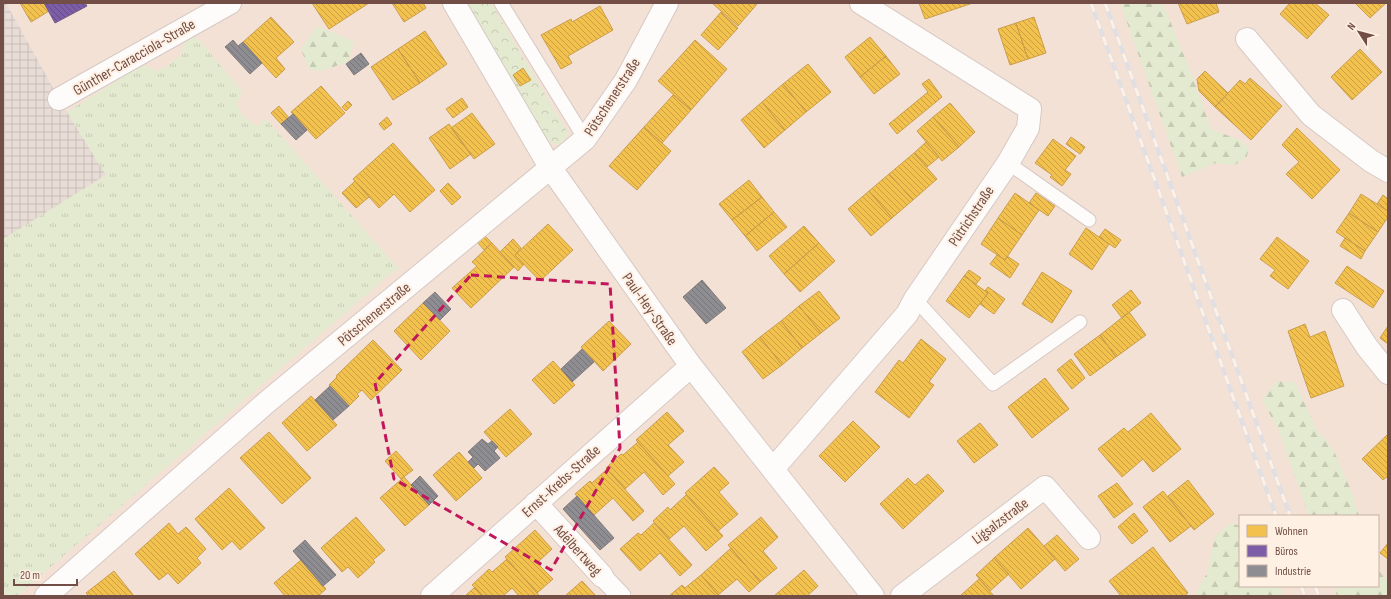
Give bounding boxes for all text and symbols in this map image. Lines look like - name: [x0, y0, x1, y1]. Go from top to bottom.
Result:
- north arrow: [1339, 12, 1379, 52]
- street label: Günther-Caracciola-Straße: [70, 15, 199, 100]
- text: N: [1344, 20, 1358, 33]
- street label: Pötschenerstraße: [580, 55, 645, 140]
- street label: Pütrichstraße: [944, 182, 999, 250]
- street label: Paul-Hey-Straße: [618, 269, 682, 349]
- street label: Pötschenerstraße: [334, 278, 415, 350]
- street label: Ernst-Krebs-Straße: [518, 441, 605, 522]
- street label: Ligsalzstraße: [968, 494, 1032, 549]
- legend: [1239, 515, 1379, 587]
- street label: Adelbertweg: [549, 520, 606, 580]
- text: Wohnen: [1275, 524, 1308, 539]
- text: Büros: [1275, 544, 1298, 559]
- scale bar: [14, 561, 77, 587]
- text: Industrie: [1275, 564, 1311, 579]
- text: 20 m: [20, 568, 40, 583]

